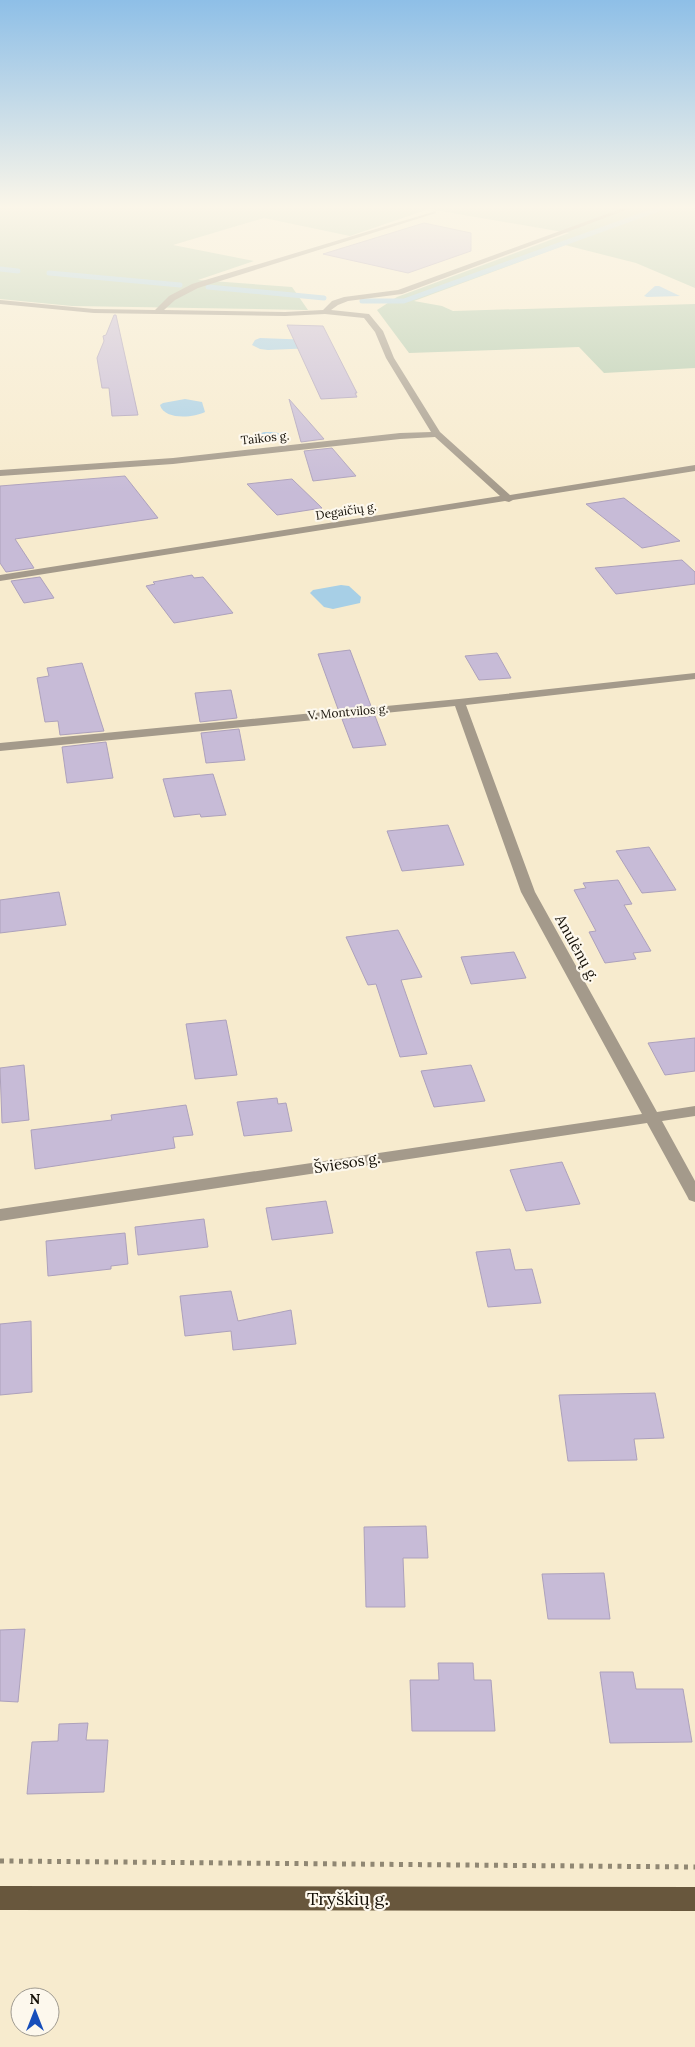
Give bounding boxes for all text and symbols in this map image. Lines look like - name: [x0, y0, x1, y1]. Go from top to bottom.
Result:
- street label: Taikos g.: [240, 427, 290, 448]
- street label: Degaičių g.: [314, 498, 377, 523]
- street label: V. Montvilos g.: [306, 701, 389, 723]
- street label: Anulėnų g.: [551, 910, 604, 985]
- street label: Šviesos g.: [312, 1148, 381, 1177]
- street label: Tryškių g.: [307, 1887, 389, 1910]
- north arrow: [10, 1987, 60, 2037]
- text: N: [30, 1990, 41, 2008]

